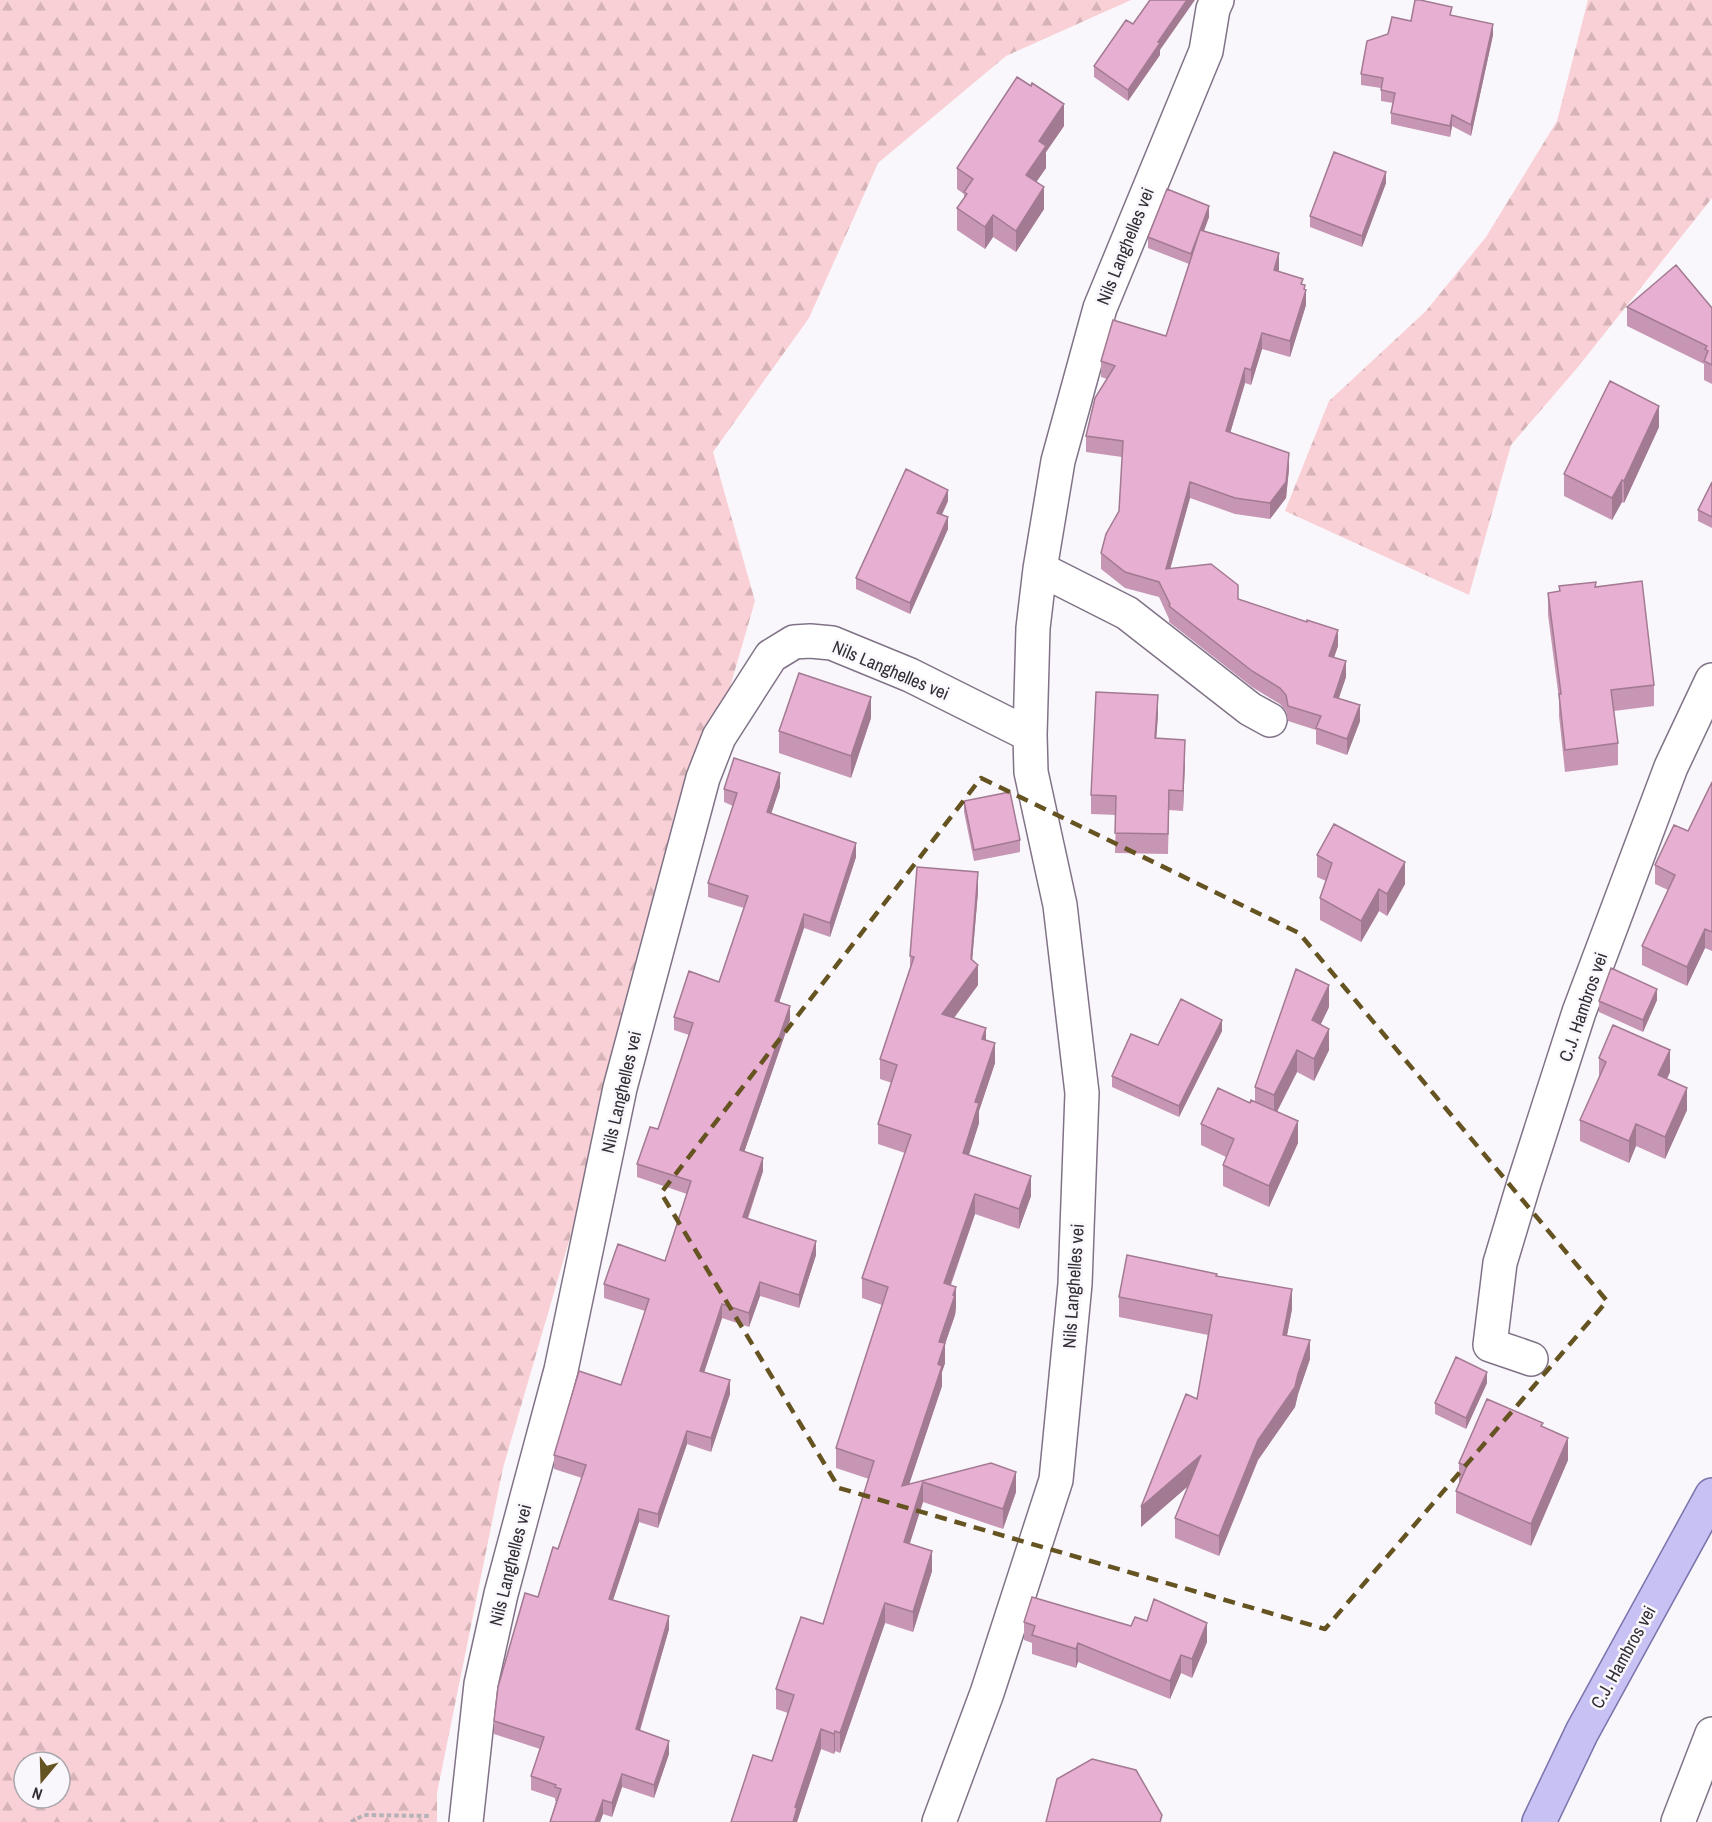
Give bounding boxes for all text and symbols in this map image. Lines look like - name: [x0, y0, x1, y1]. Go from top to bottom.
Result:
- street label: Nils Langhelles vei: [1090, 183, 1160, 309]
- street label: Nils Langhelles vei: [829, 634, 953, 706]
- street label: C.J. Hambros vei: [1553, 949, 1613, 1065]
- street label: Nils Langhelles vei: [595, 1028, 647, 1156]
- street label: Nils Langhelles vei: [1056, 1223, 1090, 1349]
- street label: Nils Langhelles vei: [483, 1501, 537, 1629]
- street label: C.J. Hambros vei: [1584, 1601, 1662, 1713]
- north arrow: [12, 1750, 72, 1810]
- text: N: [29, 1782, 45, 1806]

